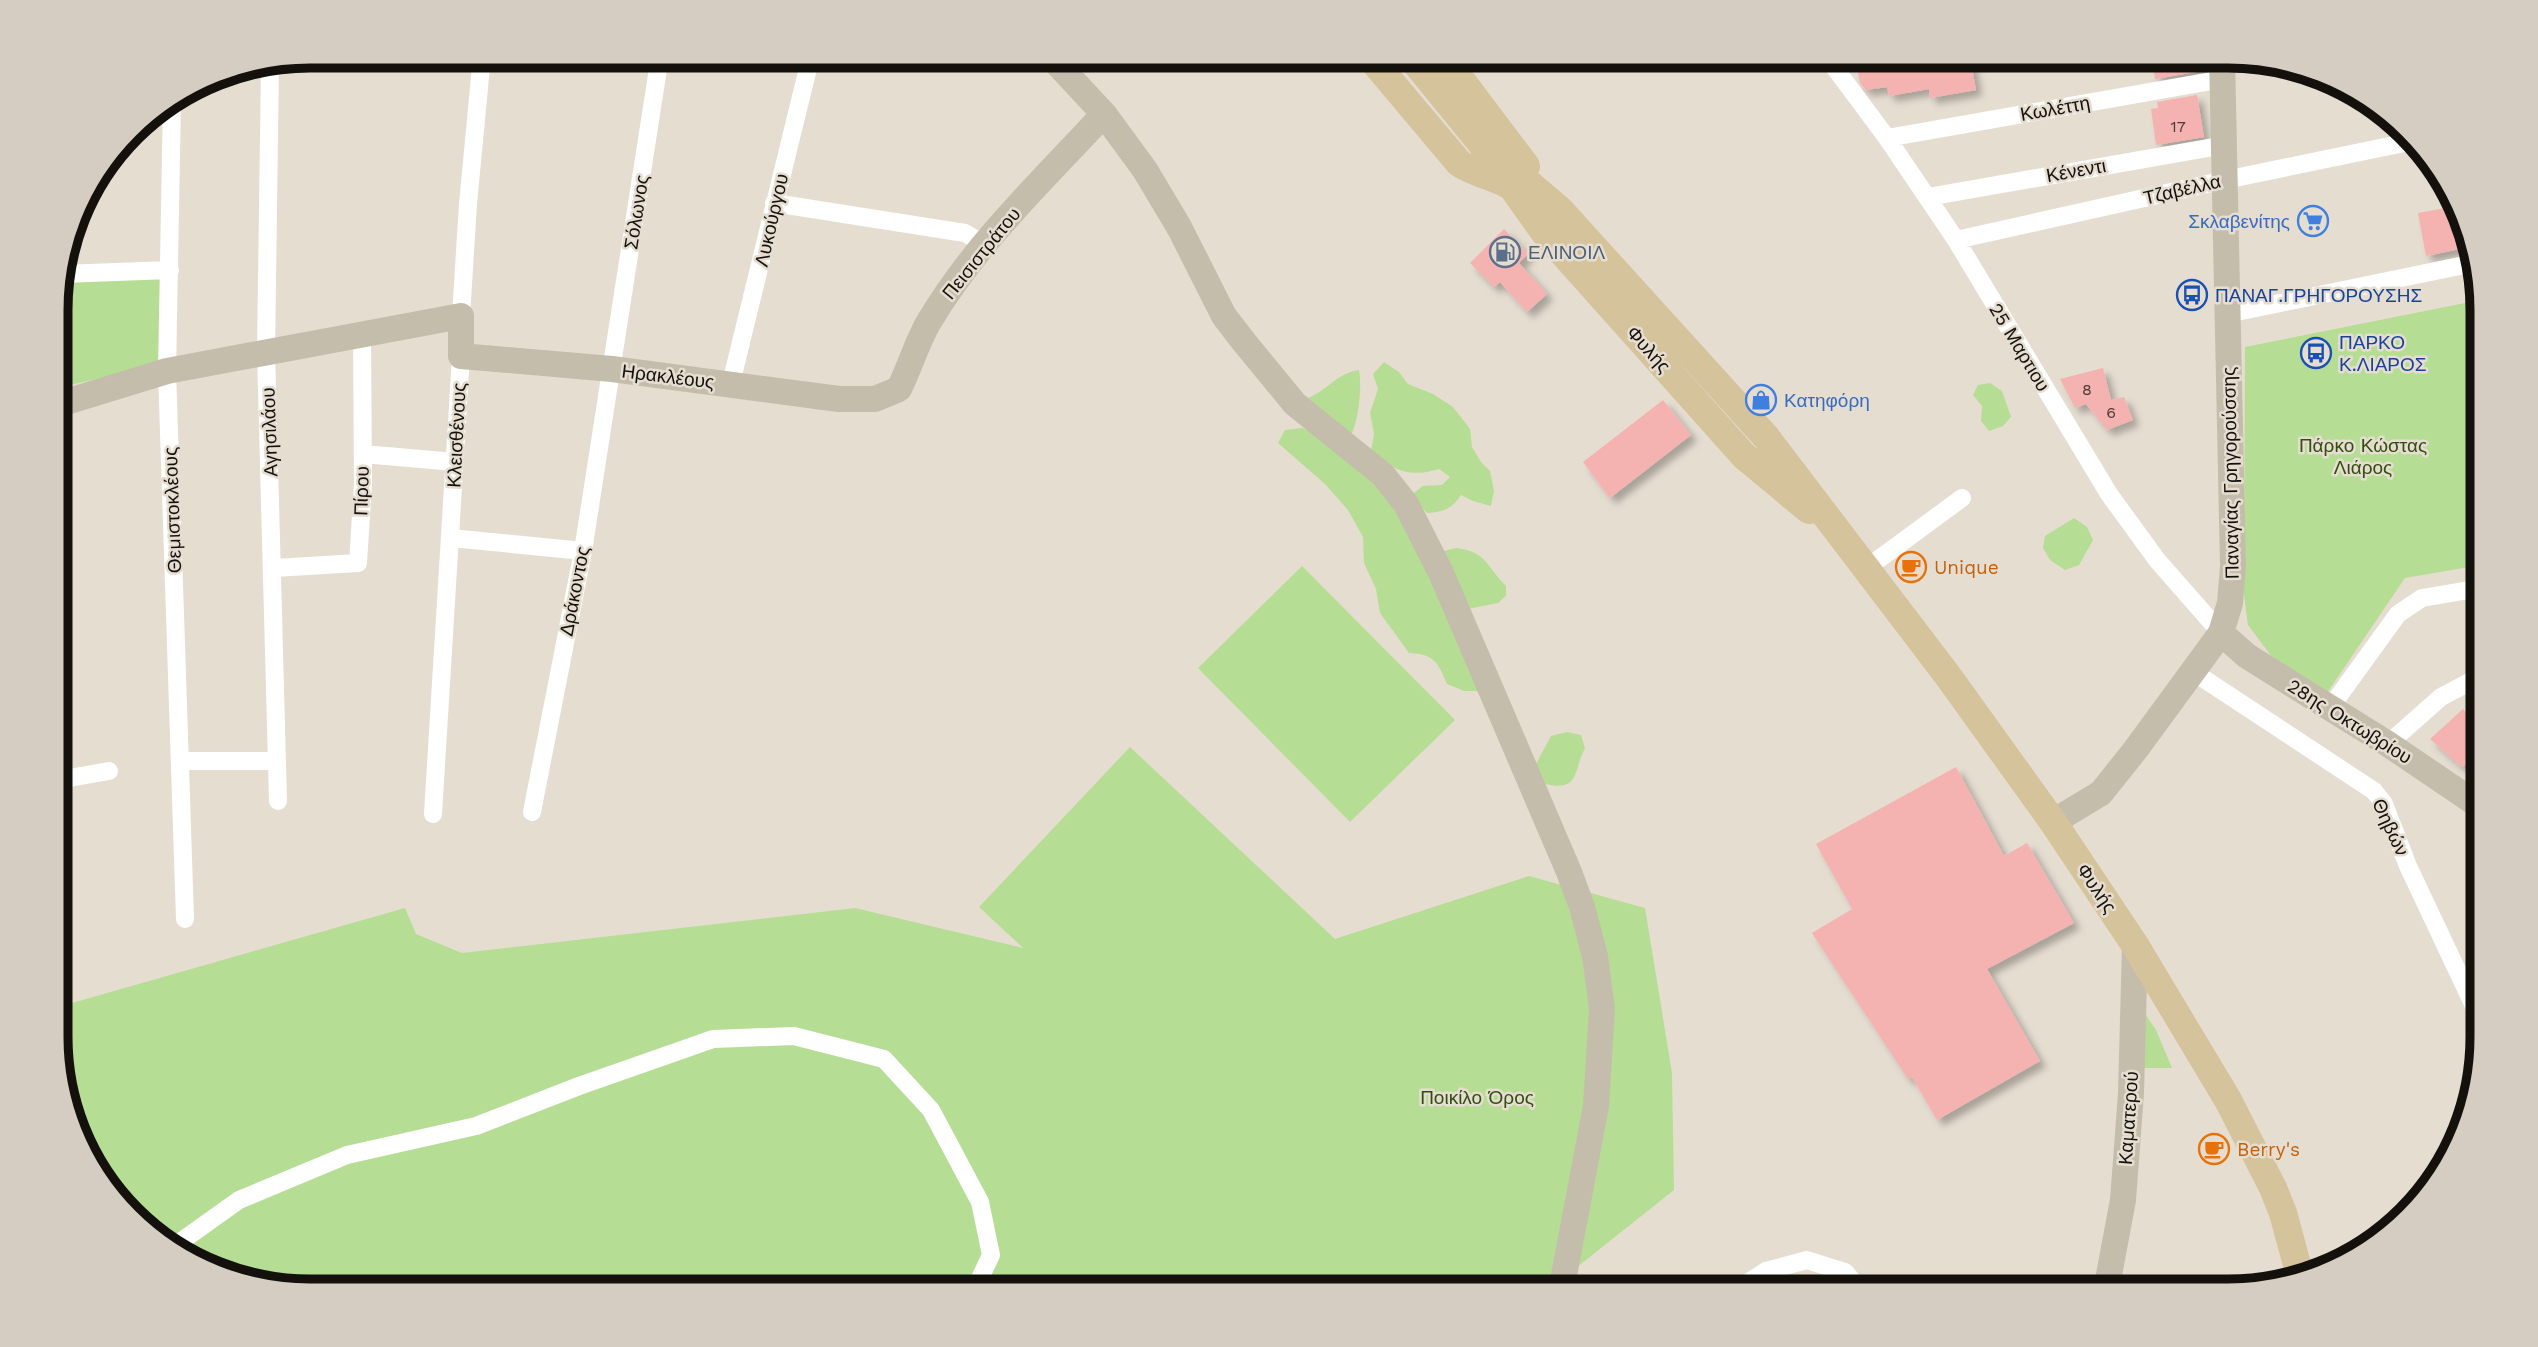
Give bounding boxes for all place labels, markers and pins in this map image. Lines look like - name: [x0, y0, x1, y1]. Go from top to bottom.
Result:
- supermarket icon: Σκλαβενίτης: [2296, 204, 2330, 238]
- place label: Σκλαβενίτης: [2188, 210, 2290, 233]
- fuel station icon: ΕΛΙΝΟΙΛ: [1488, 235, 1522, 269]
- place label: ΕΛΙΝΟΙΛ: [1528, 241, 1605, 264]
- bus stop icon: ΠΑΝΑΓ.ΓΡΗΓΟΡΟΥΣΗΣ: [2175, 278, 2209, 312]
- place label: ΠΑΝΑΓ.ΓΡΗΓΟΡΟΥΣΗΣ: [2215, 284, 2422, 307]
- place label: ΠΑΡΚΟ Κ.ΛΙΑΡΟΣ: [2339, 331, 2427, 376]
- bus stop icon: ΠΑΡΚΟ Κ.ΛΙΑΡΟΣ: [2299, 336, 2333, 370]
- shop icon: Κατηφόρη: [1744, 383, 1778, 417]
- place label: Κατηφόρη: [1784, 389, 1870, 412]
- cafe icon: Unique: [1894, 550, 1928, 584]
- place label: Unique: [1934, 556, 1999, 579]
- cafe icon: Berry's: [2197, 1132, 2231, 1166]
- place label: Berry's: [2237, 1138, 2300, 1161]

